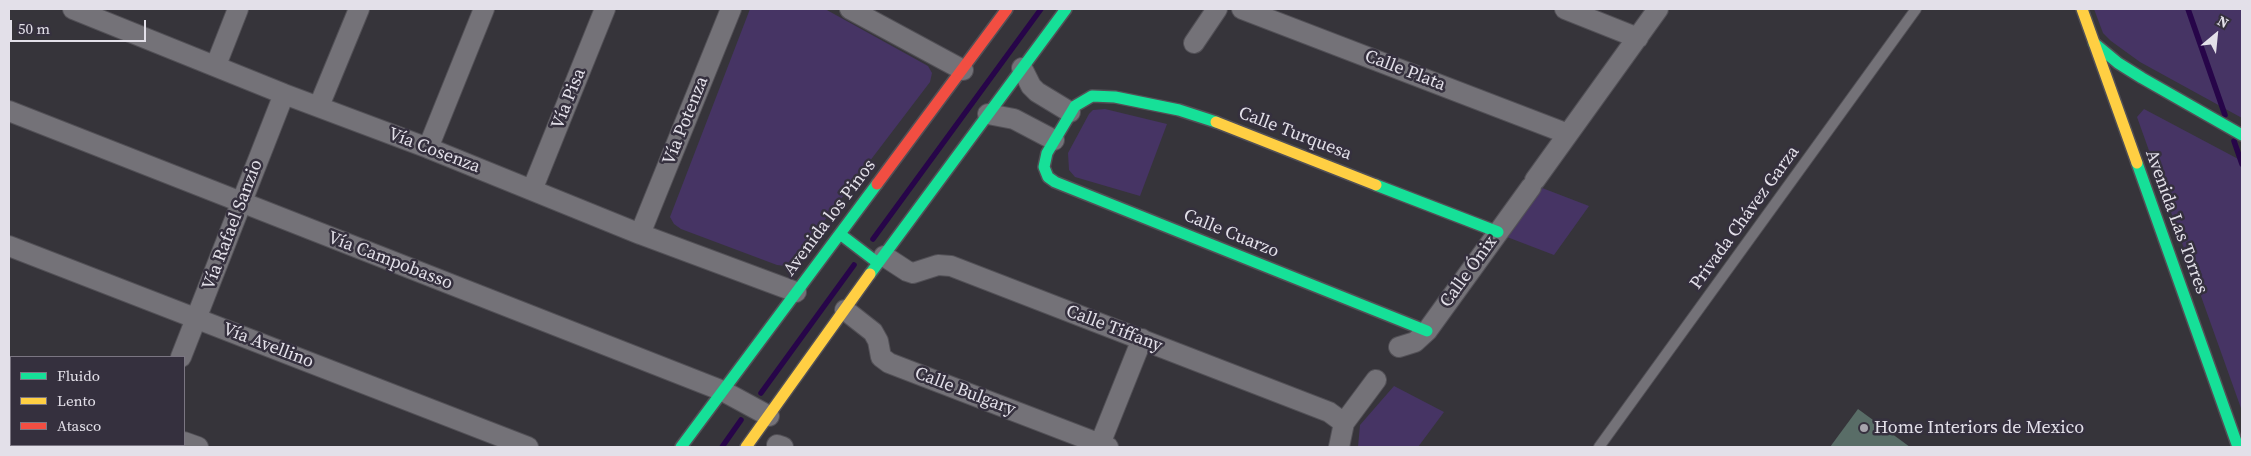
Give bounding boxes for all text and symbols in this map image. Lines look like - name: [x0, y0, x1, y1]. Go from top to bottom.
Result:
- scale bar: [12, 10, 149, 42]
- north arrow: [2191, 10, 2241, 60]
- text: N: [2214, 11, 2232, 33]
- text: 50 m: [18, 18, 50, 39]
- street label: Calle Plata: [1362, 46, 1448, 96]
- street label: Vía Pisa: [547, 66, 591, 132]
- street label: Vía Potenza: [658, 74, 714, 168]
- street label: Calle Turquesa: [1235, 103, 1355, 165]
- street label: Vía Cosenza: [385, 124, 483, 178]
- street label: Privada Chávez Garza: [1686, 142, 1804, 294]
- street label: Avenida Las Torres: [2140, 147, 2212, 297]
- street label: Avenida los Pinos: [779, 155, 881, 281]
- street label: Vía Rafael Sanzio: [198, 157, 268, 293]
- street label: Calle Cuarzo: [1180, 205, 1282, 263]
- street label: Vía Campobasso: [325, 227, 455, 295]
- street label: Calle Ónix: [1436, 232, 1502, 312]
- street label: Calle Tiffany: [1063, 301, 1165, 357]
- street label: Vía Avellino: [219, 319, 317, 373]
- legend: [10, 356, 185, 446]
- street label: Calle Bulgary: [912, 363, 1018, 421]
- text: Fluido: [57, 365, 100, 386]
- text: Lento: [57, 390, 96, 411]
- text: Atasco: [57, 415, 101, 436]
- place label: Home Interiors de Mexico: [1874, 417, 2084, 439]
- marker: Home Interiors de Mexico: [1858, 422, 1870, 434]

